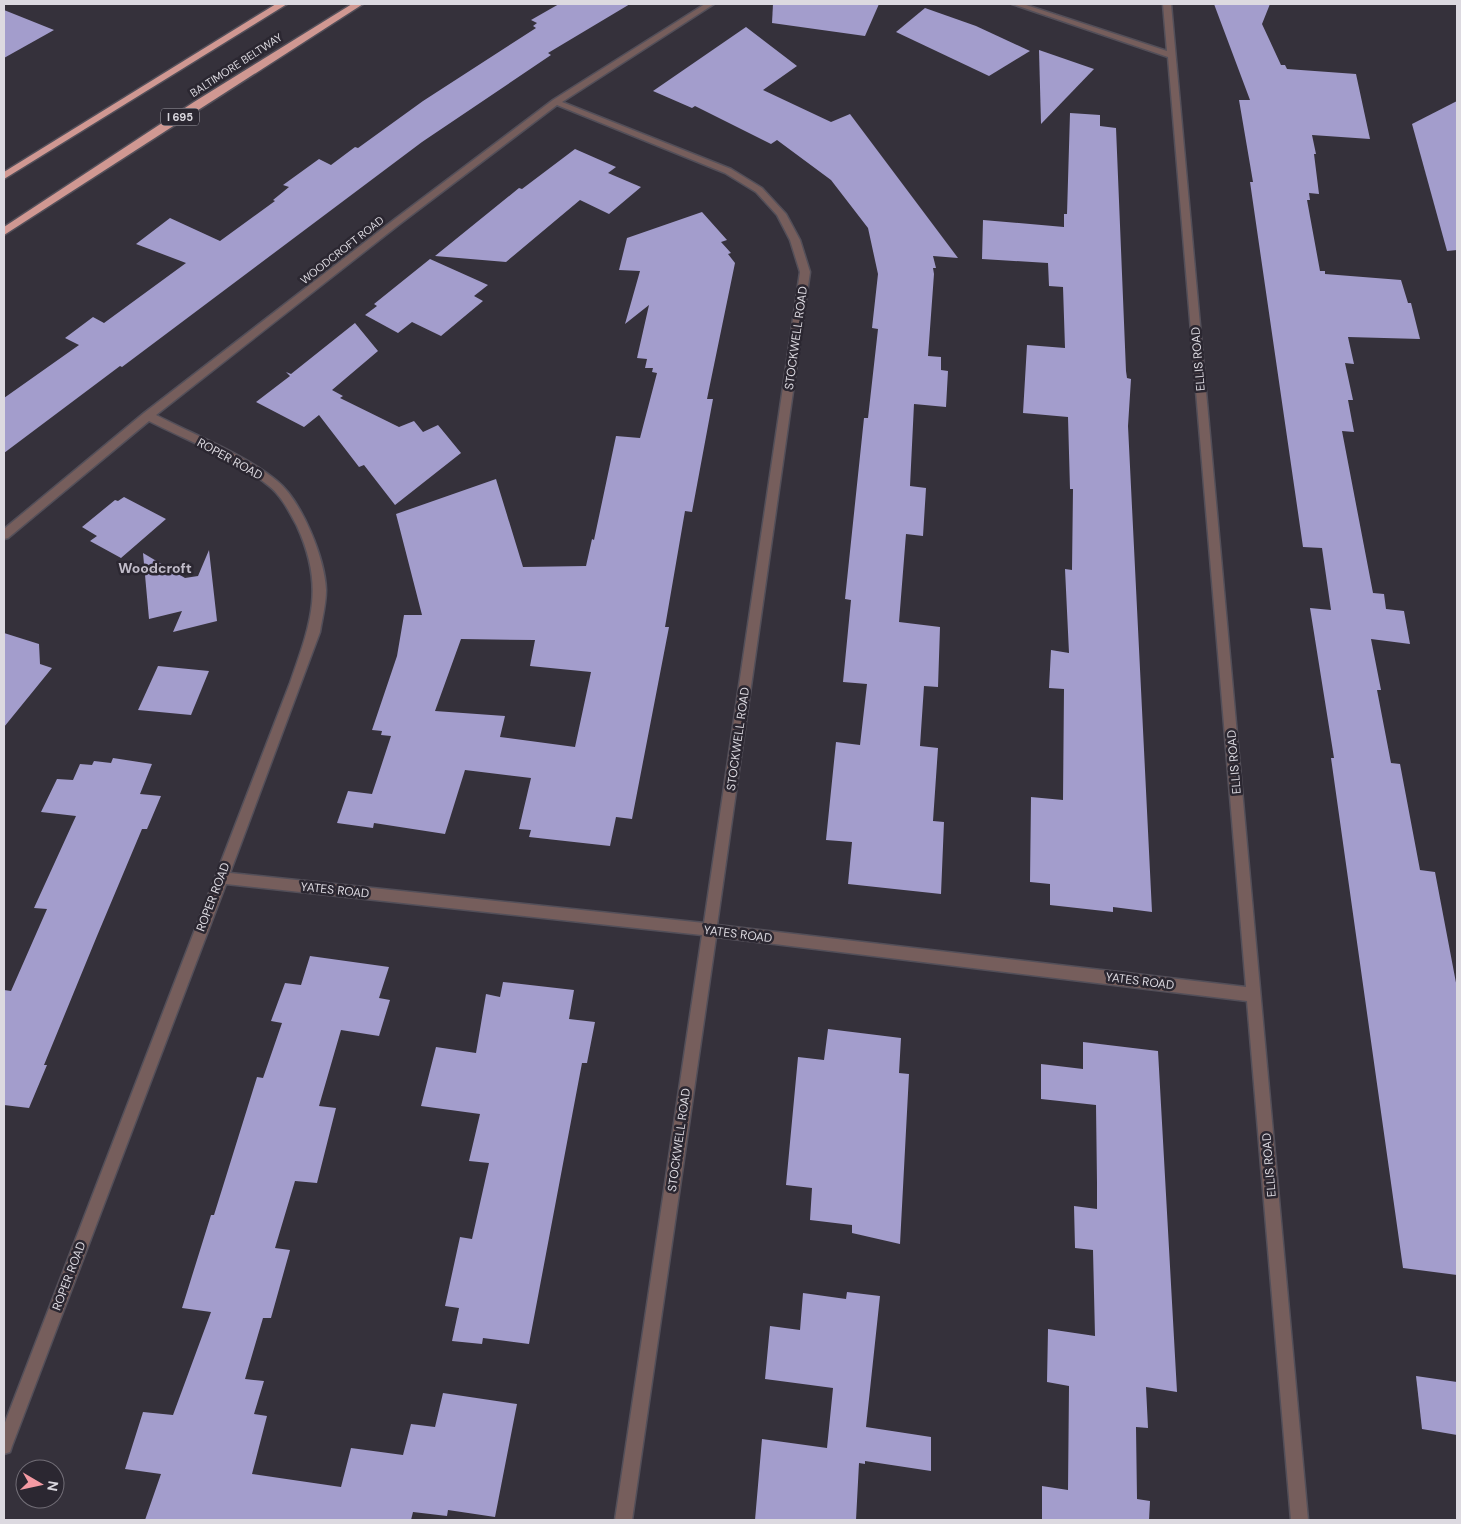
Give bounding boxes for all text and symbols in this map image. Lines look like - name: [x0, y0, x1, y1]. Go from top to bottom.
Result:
- street label: BALTIMORE BELTWAY: [187, 30, 285, 100]
- road number: I 695: [161, 108, 199, 125]
- street label: WOODCROFT ROAD: [297, 213, 387, 287]
- street label: STOCKWELL ROAD: [781, 285, 811, 391]
- street label: ELLIS ROAD: [1187, 326, 1209, 392]
- street label: ROPER ROAD: [194, 434, 266, 484]
- district label: Woodcroft: [118, 559, 192, 577]
- street label: STOCKWELL ROAD: [723, 686, 753, 792]
- street label: ELLIS ROAD: [1223, 729, 1245, 795]
- street label: ROPER ROAD: [193, 860, 233, 934]
- street label: YATES ROAD: [300, 878, 370, 902]
- street label: YATES ROAD: [703, 922, 773, 946]
- street label: YATES ROAD: [1105, 969, 1175, 993]
- street label: STOCKWELL ROAD: [664, 1087, 694, 1193]
- street label: ELLIS ROAD: [1258, 1132, 1280, 1198]
- street label: ROPER ROAD: [49, 1239, 89, 1313]
- north arrow: [15, 1459, 65, 1509]
- text: N: [43, 1480, 63, 1492]

